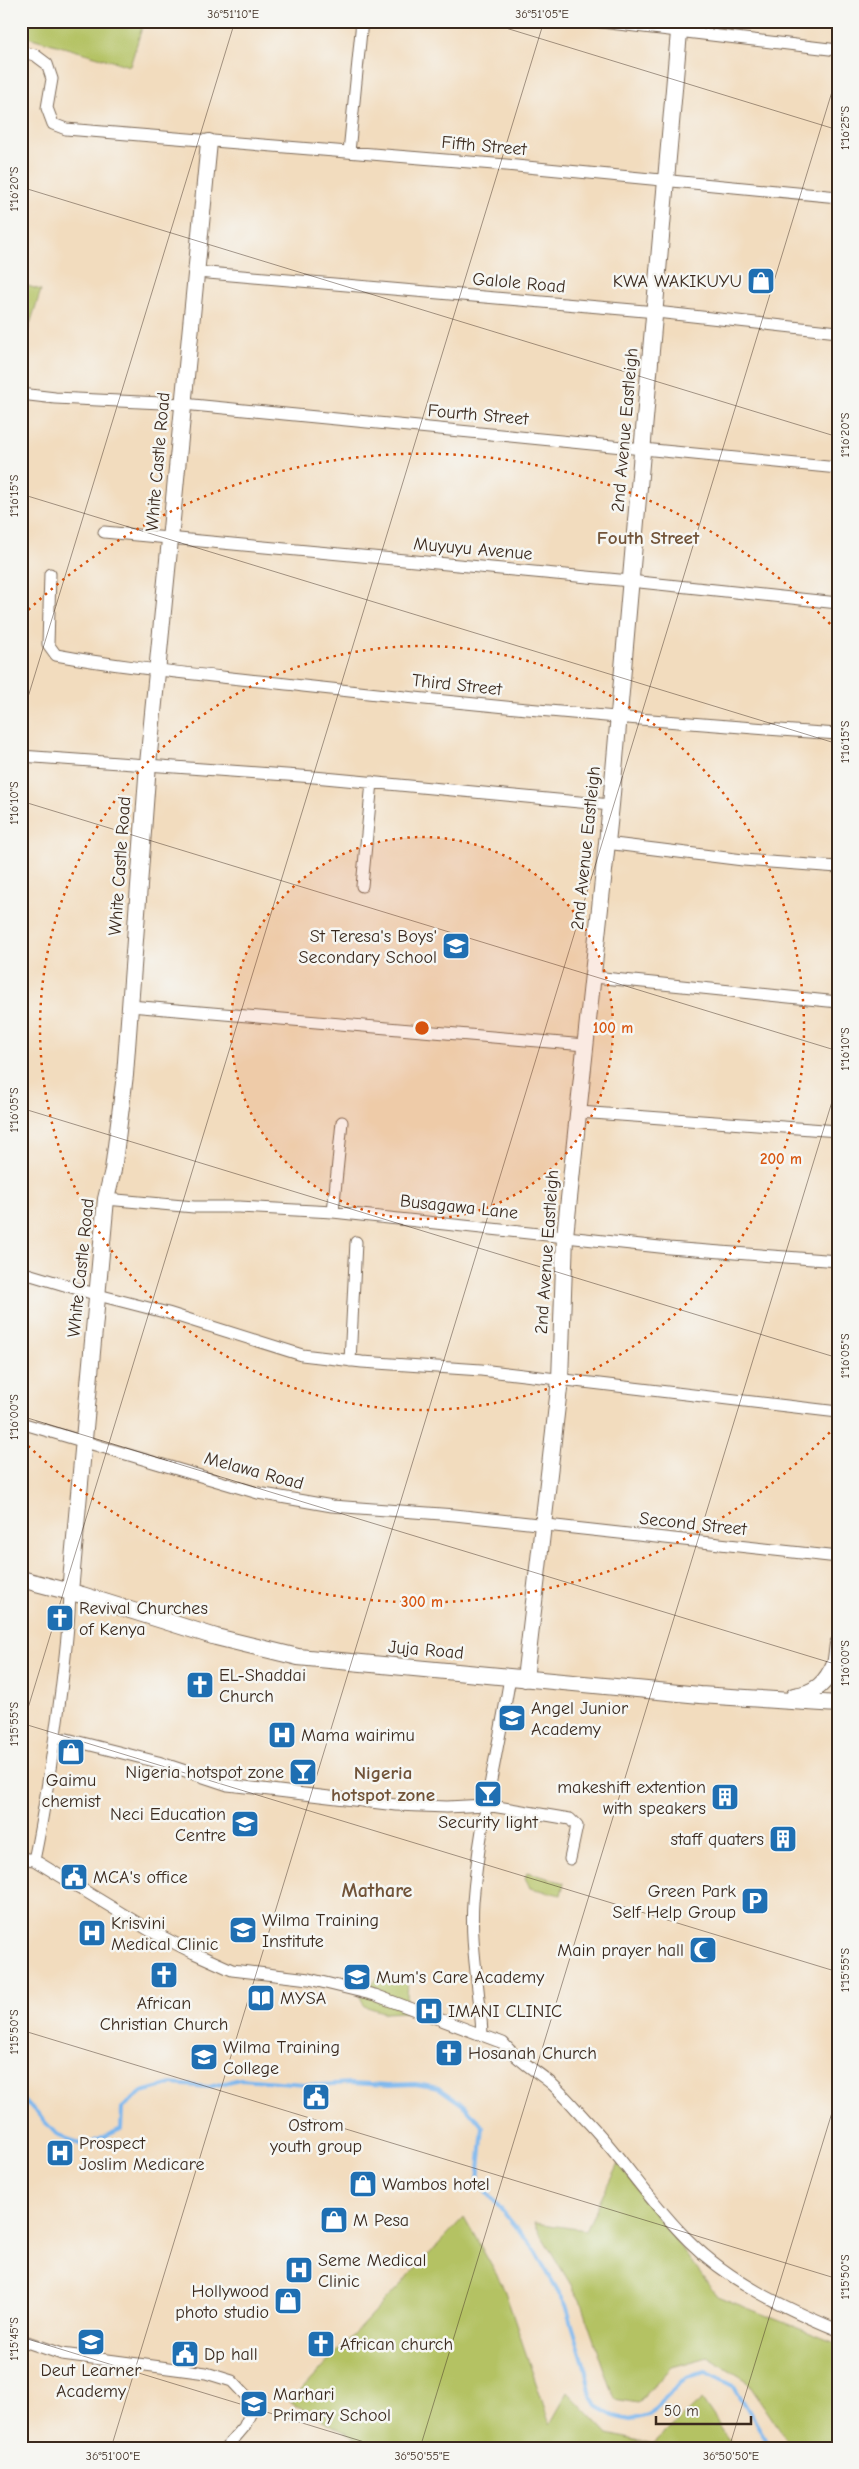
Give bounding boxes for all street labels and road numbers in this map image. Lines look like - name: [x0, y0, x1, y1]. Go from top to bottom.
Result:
- street label: Fifth Street: [441, 132, 528, 160]
- street label: Galole Road: [472, 268, 566, 298]
- street label: 2nd Avenue Eastleigh: [607, 347, 643, 513]
- street label: White Castle Road: [141, 391, 175, 533]
- street label: Fourth Street: [427, 400, 530, 430]
- street label: Muyuyu Avenue: [413, 533, 533, 565]
- street label: Third Street: [411, 670, 504, 700]
- street label: 2nd Avenue Eastleigh: [567, 765, 605, 931]
- street label: White Castle Road: [105, 796, 135, 936]
- street label: 2nd Avenue Eastleigh: [531, 1169, 563, 1335]
- street label: Busagawa Lane: [399, 1190, 519, 1224]
- street label: White Castle Road: [63, 1197, 99, 1339]
- street label: Melawa Road: [202, 1448, 306, 1494]
- street label: Second Street: [638, 1508, 749, 1540]
- street label: Juja Road: [387, 1636, 465, 1664]

